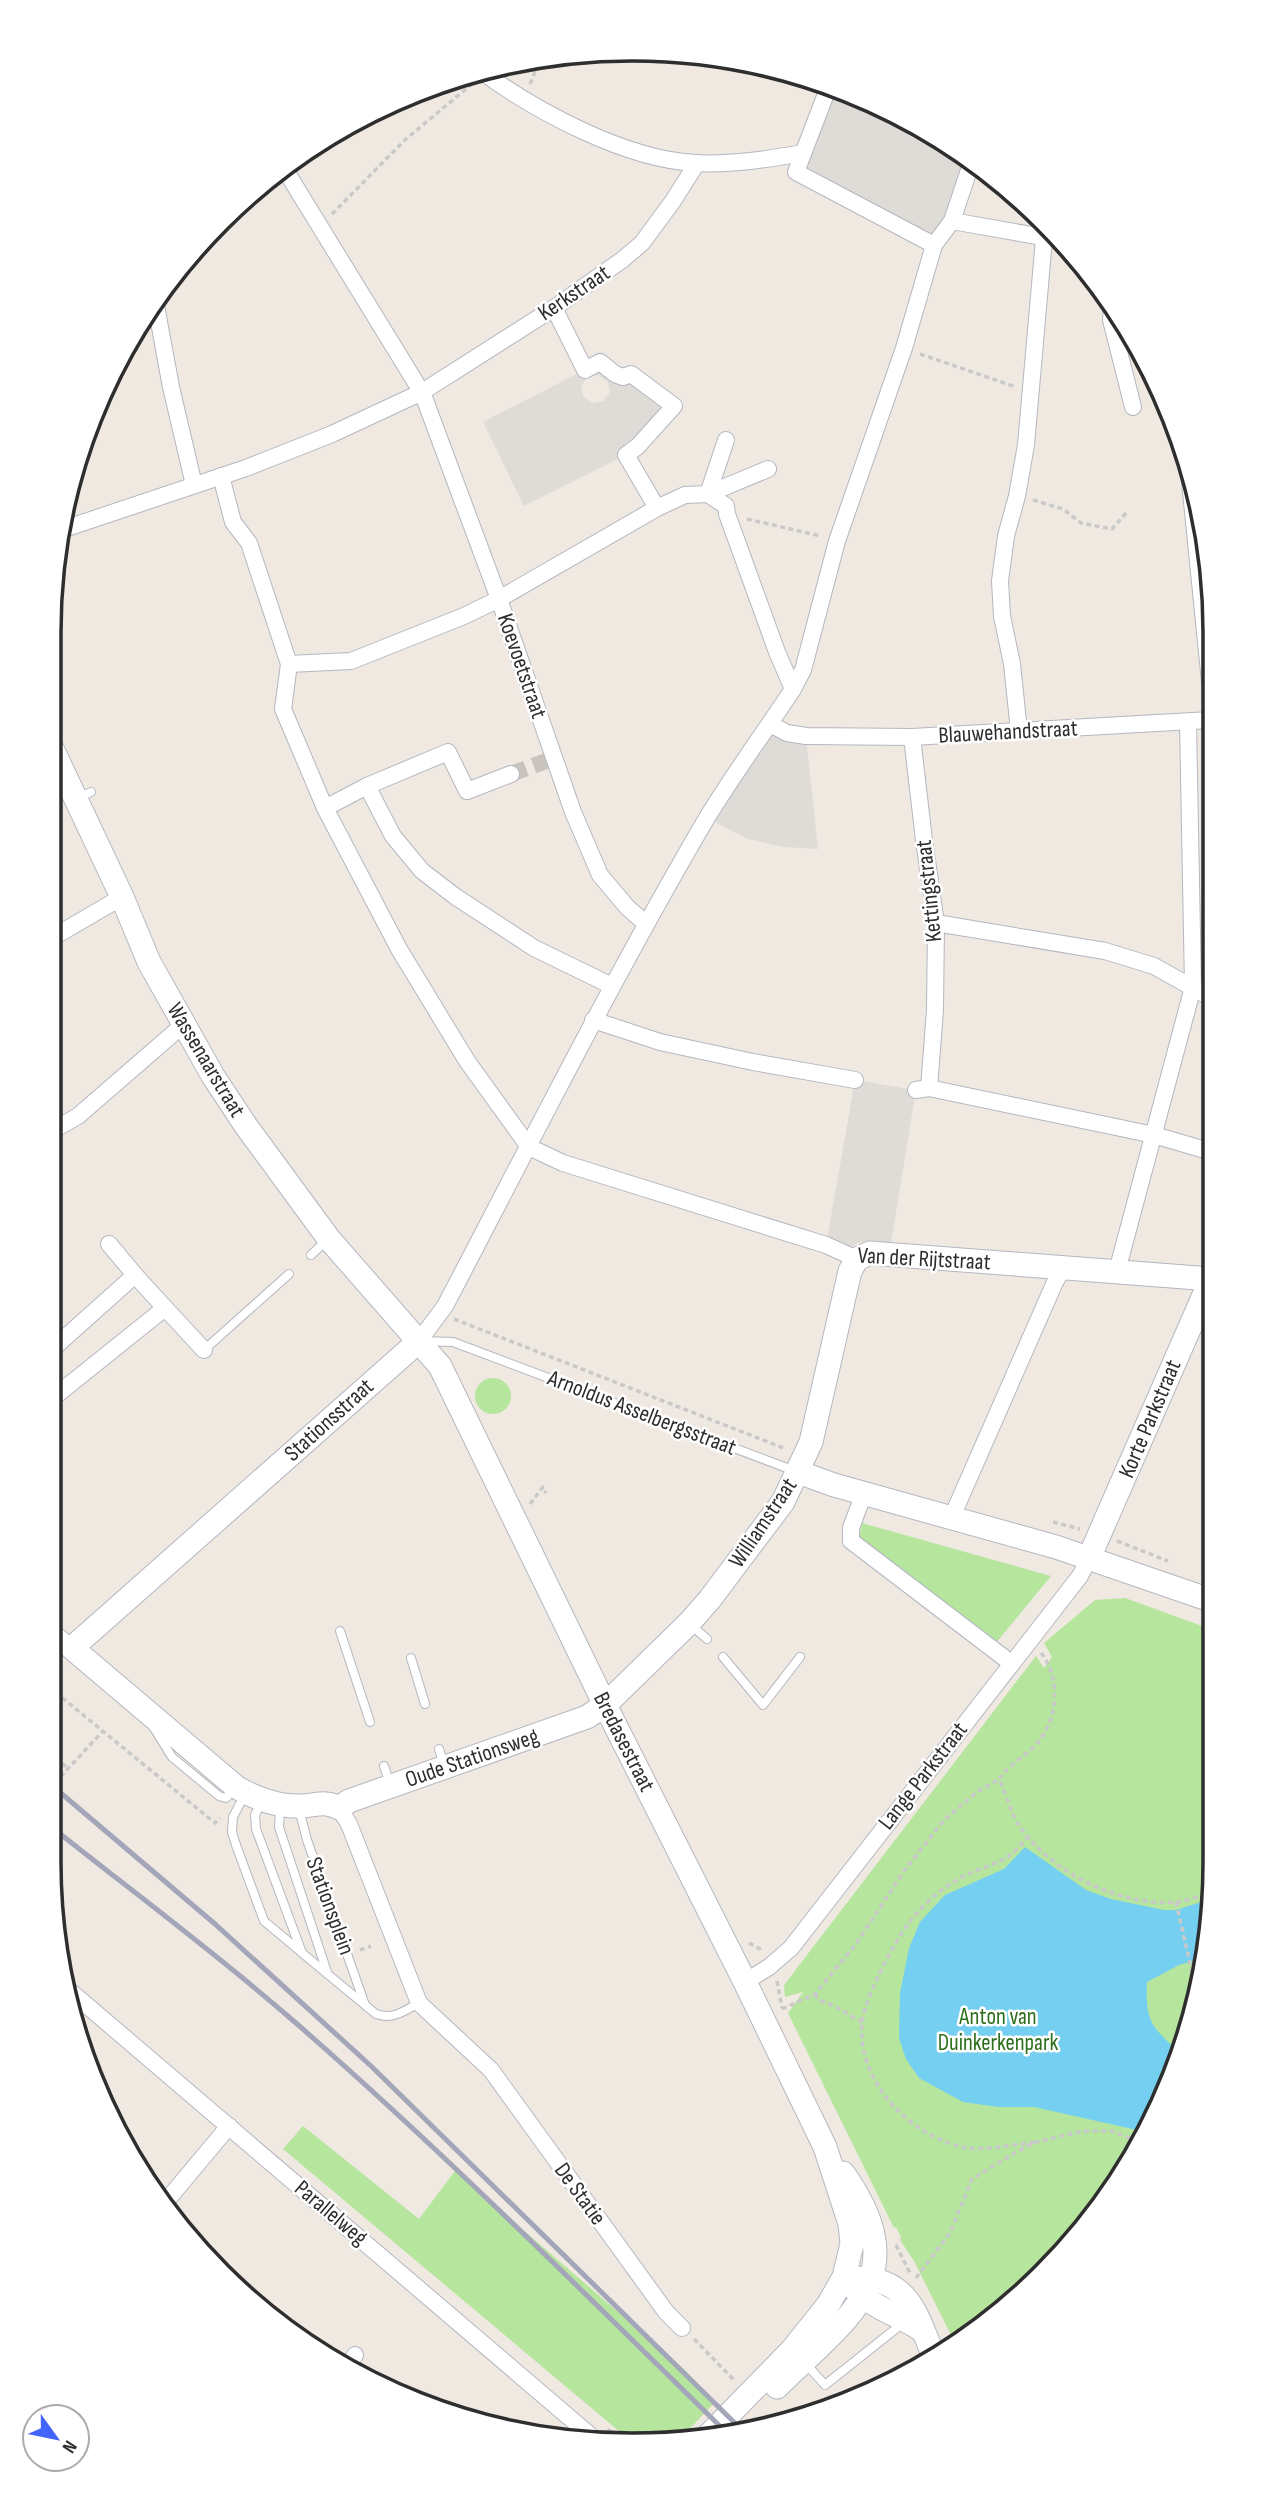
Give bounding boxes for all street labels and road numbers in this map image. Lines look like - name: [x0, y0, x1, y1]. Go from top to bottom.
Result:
- street label: Kerkstraat: [533, 259, 615, 327]
- street label: Koevoetstraat: [491, 610, 553, 722]
- street label: Blauwehandstraat: [938, 714, 1078, 750]
- street label: Kettingstraat: [910, 838, 948, 944]
- street label: Wassenaarstraat: [161, 998, 251, 1122]
- street label: Van der Rijtstraat: [857, 1242, 991, 1276]
- street label: Korte Parkstraat: [1113, 1356, 1187, 1482]
- street label: Arnoldus Asselbergsstraat: [543, 1364, 740, 1462]
- street label: Stationsstraat: [279, 1373, 379, 1467]
- street label: Williamstraat: [723, 1473, 803, 1573]
- street label: Bredasestraat: [587, 1688, 661, 1796]
- street label: Lange Parkstraat: [872, 1717, 974, 1835]
- street label: Oude Stationsweg: [402, 1722, 542, 1794]
- street label: Stationsplein: [299, 1853, 361, 1959]
- street label: De Statie: [548, 2157, 612, 2231]
- street label: Parallelweg: [289, 2174, 373, 2252]

